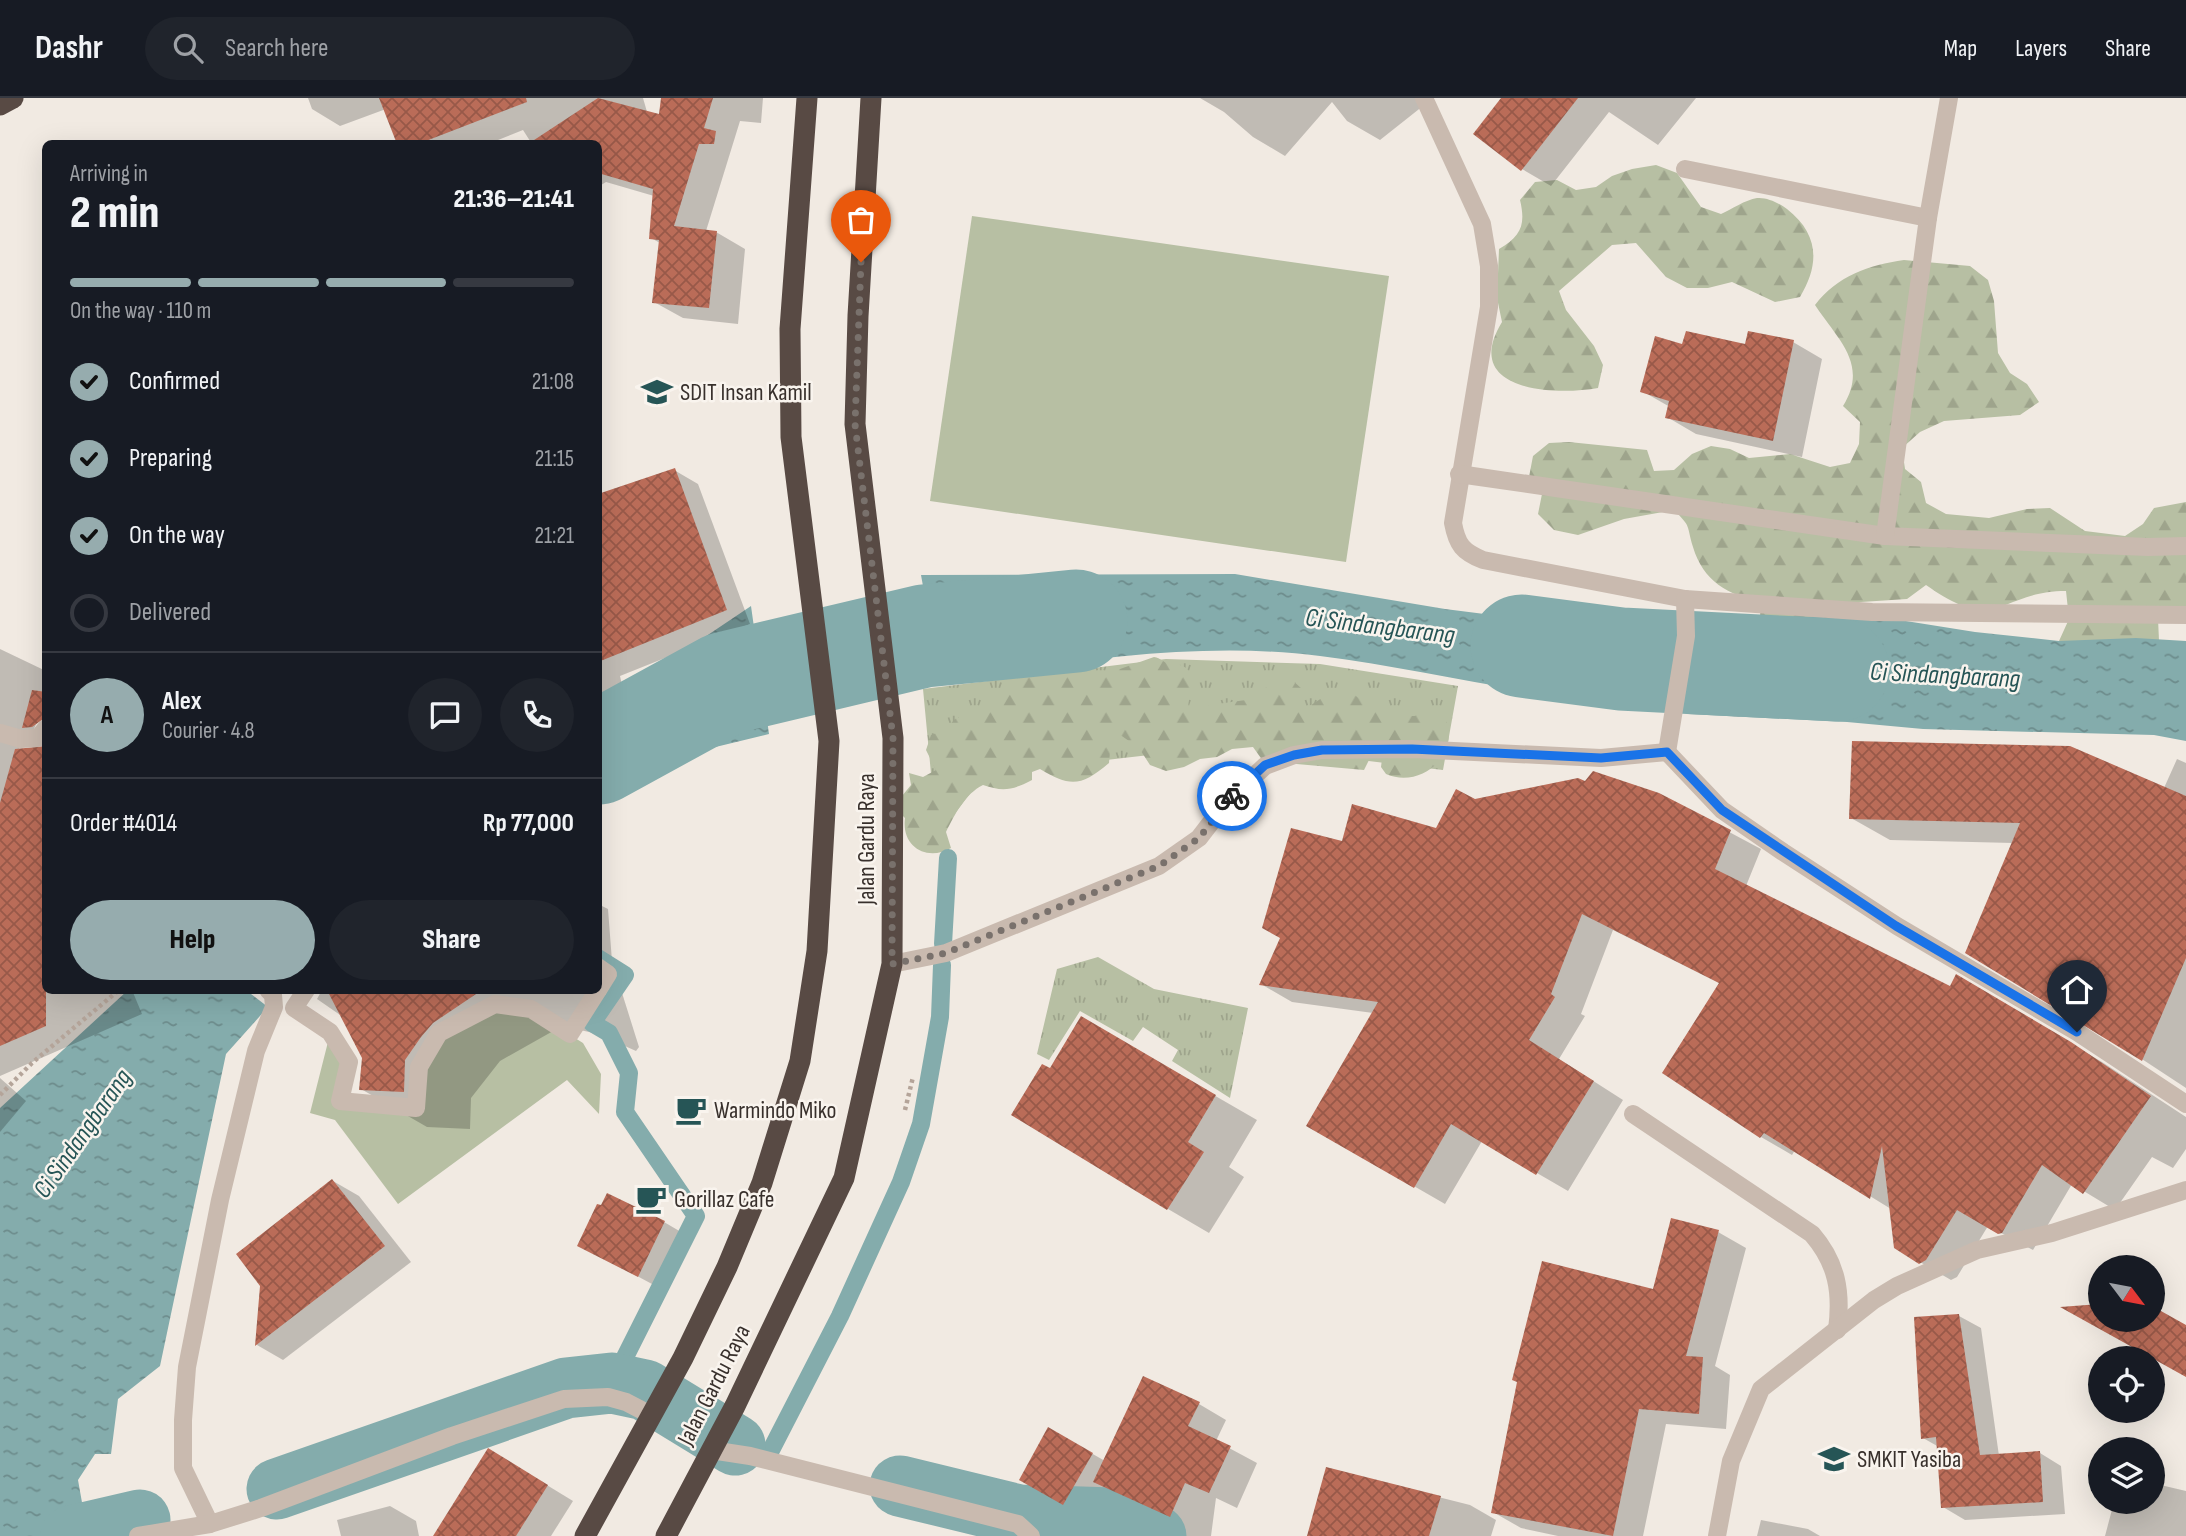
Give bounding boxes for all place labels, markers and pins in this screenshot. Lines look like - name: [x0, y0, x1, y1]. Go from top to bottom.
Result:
- pin: [831, 190, 891, 262]
- school or university icon: SDIT Insan Kamil: [640, 375, 674, 409]
- place label: SDIT Insan Kamil: [680, 378, 812, 407]
- pin: [2047, 960, 2107, 1032]
- cafe icon: Warmindo Miko: [674, 1093, 708, 1127]
- place label: Warmindo Miko: [714, 1096, 837, 1125]
- cafe icon: Gorillaz Cafe: [634, 1182, 668, 1216]
- place label: Gorillaz Cafe: [674, 1185, 774, 1214]
- school or university icon: SMKIT Yasiba: [1817, 1442, 1851, 1476]
- place label: SMKIT Yasiba: [1857, 1445, 1961, 1474]

